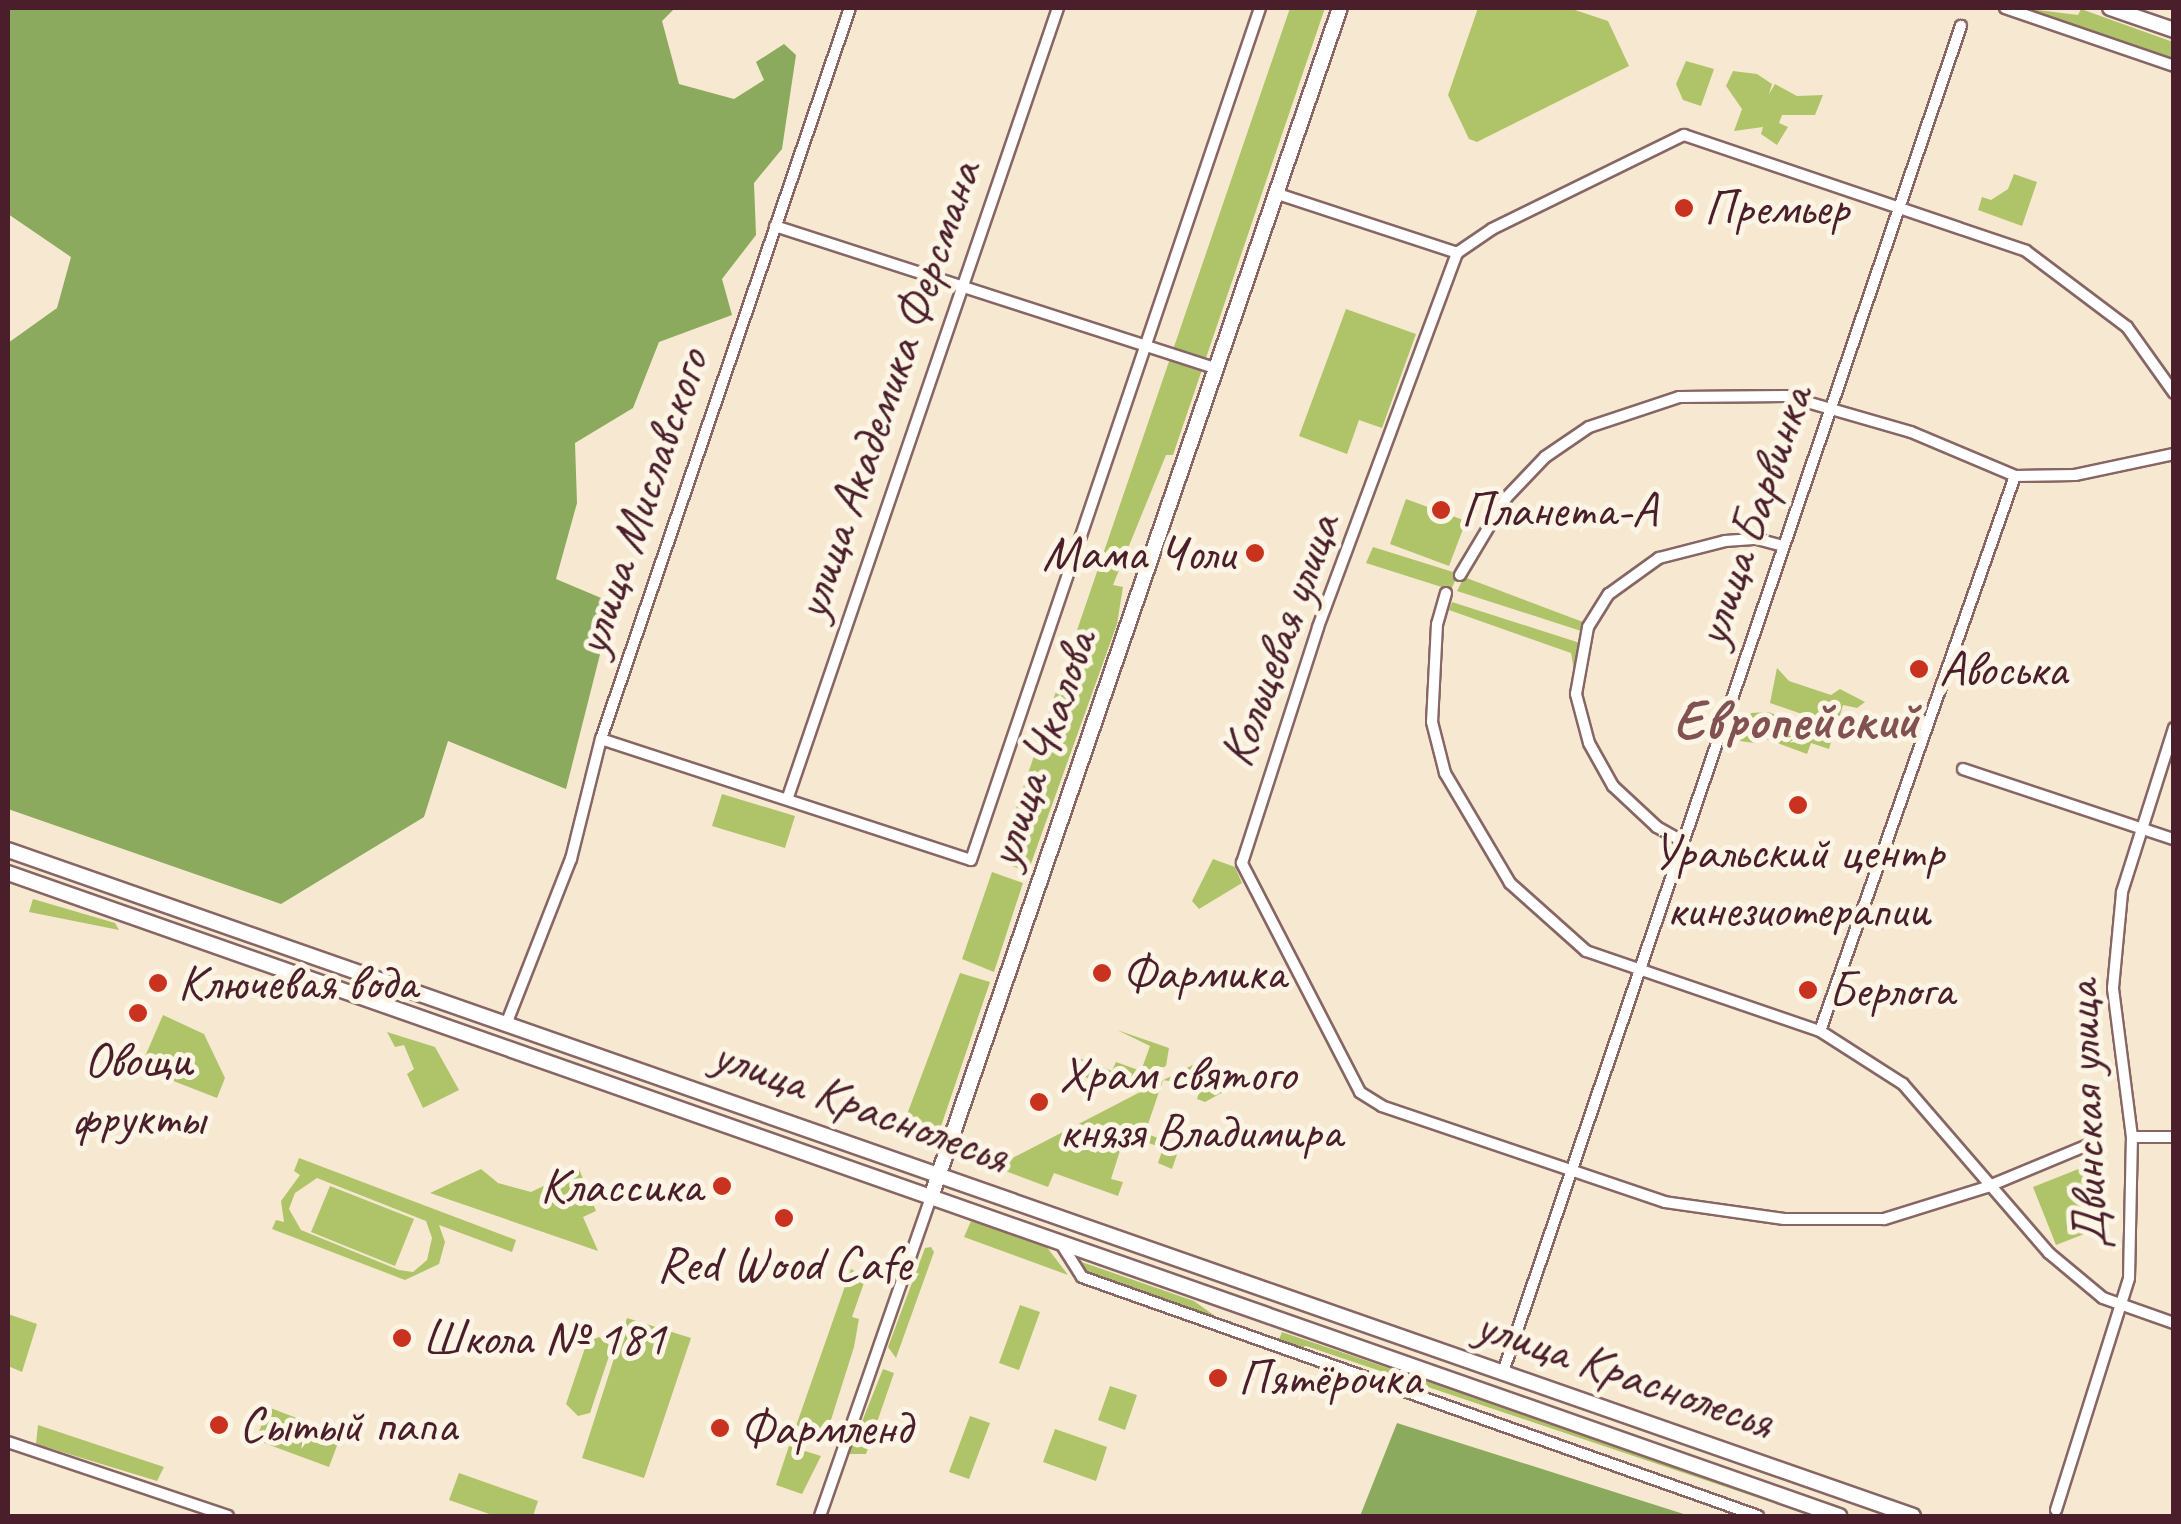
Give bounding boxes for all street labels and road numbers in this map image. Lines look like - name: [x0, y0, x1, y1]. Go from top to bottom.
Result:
- street label: улица Академика Ферсмана: [781, 156, 993, 624]
- street label: улица Миславского: [561, 344, 721, 660]
- street label: улица Барвинка: [1681, 378, 1825, 654]
- street label: Кольцевая улица: [1205, 504, 1353, 776]
- street label: улица Чкалова: [973, 624, 1109, 874]
- street label: Двинская улица: [2051, 979, 2121, 1251]
- street label: улица Краснолесья: [703, 1023, 1019, 1187]
- street label: улица Краснолесья: [1467, 1293, 1783, 1453]

